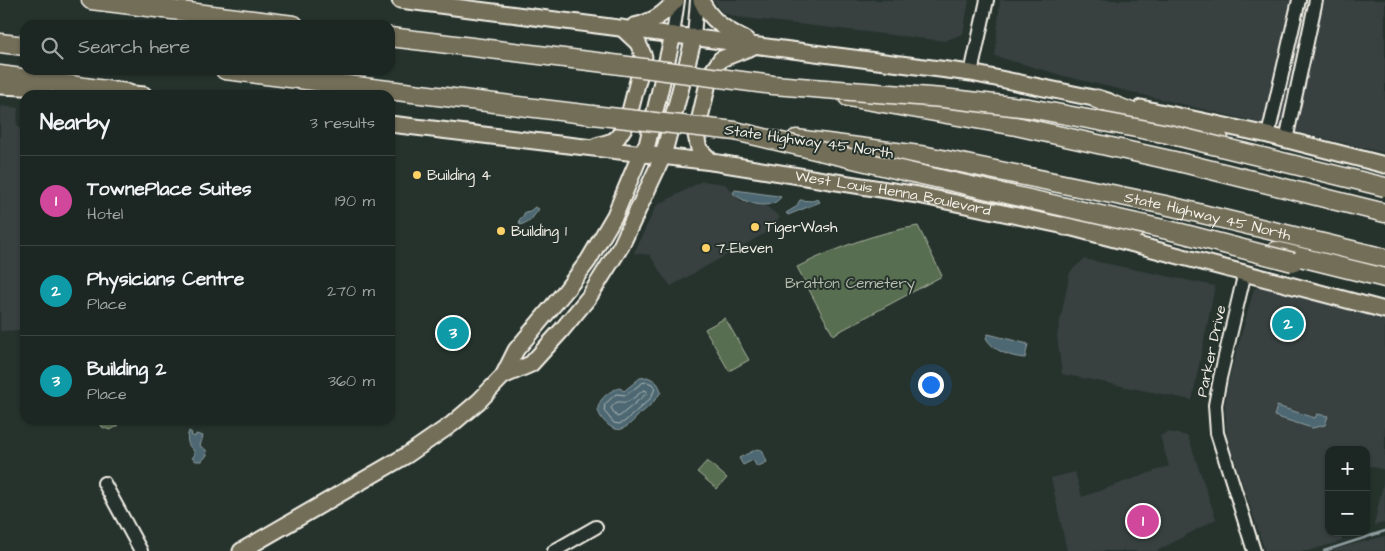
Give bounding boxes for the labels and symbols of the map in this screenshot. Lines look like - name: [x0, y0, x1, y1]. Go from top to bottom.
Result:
- street label: State Highway 45 North: [723, 119, 895, 165]
- place label: Building 4: [427, 165, 491, 187]
- street label: West Louis Henna Boulevard: [794, 165, 993, 221]
- marker: Building 4: [411, 169, 423, 181]
- street label: State Highway 45 North: [1122, 187, 1294, 246]
- place label: TigerWash: [765, 217, 838, 239]
- place label: Building 1: [511, 221, 567, 243]
- marker: TigerWash: [749, 221, 761, 233]
- marker: Building 1: [495, 225, 507, 237]
- place label: 7-Eleven: [716, 238, 773, 259]
- marker: 7-Eleven: [700, 242, 712, 254]
- park label: Bratton Cemetery: [785, 273, 915, 295]
- street label: Parker Drive: [1192, 303, 1231, 399]
- pin: 2: [1272, 305, 1304, 343]
- pin: 3: [437, 314, 469, 352]
- your location: [918, 372, 944, 398]
- pin: 1: [1127, 502, 1159, 540]

